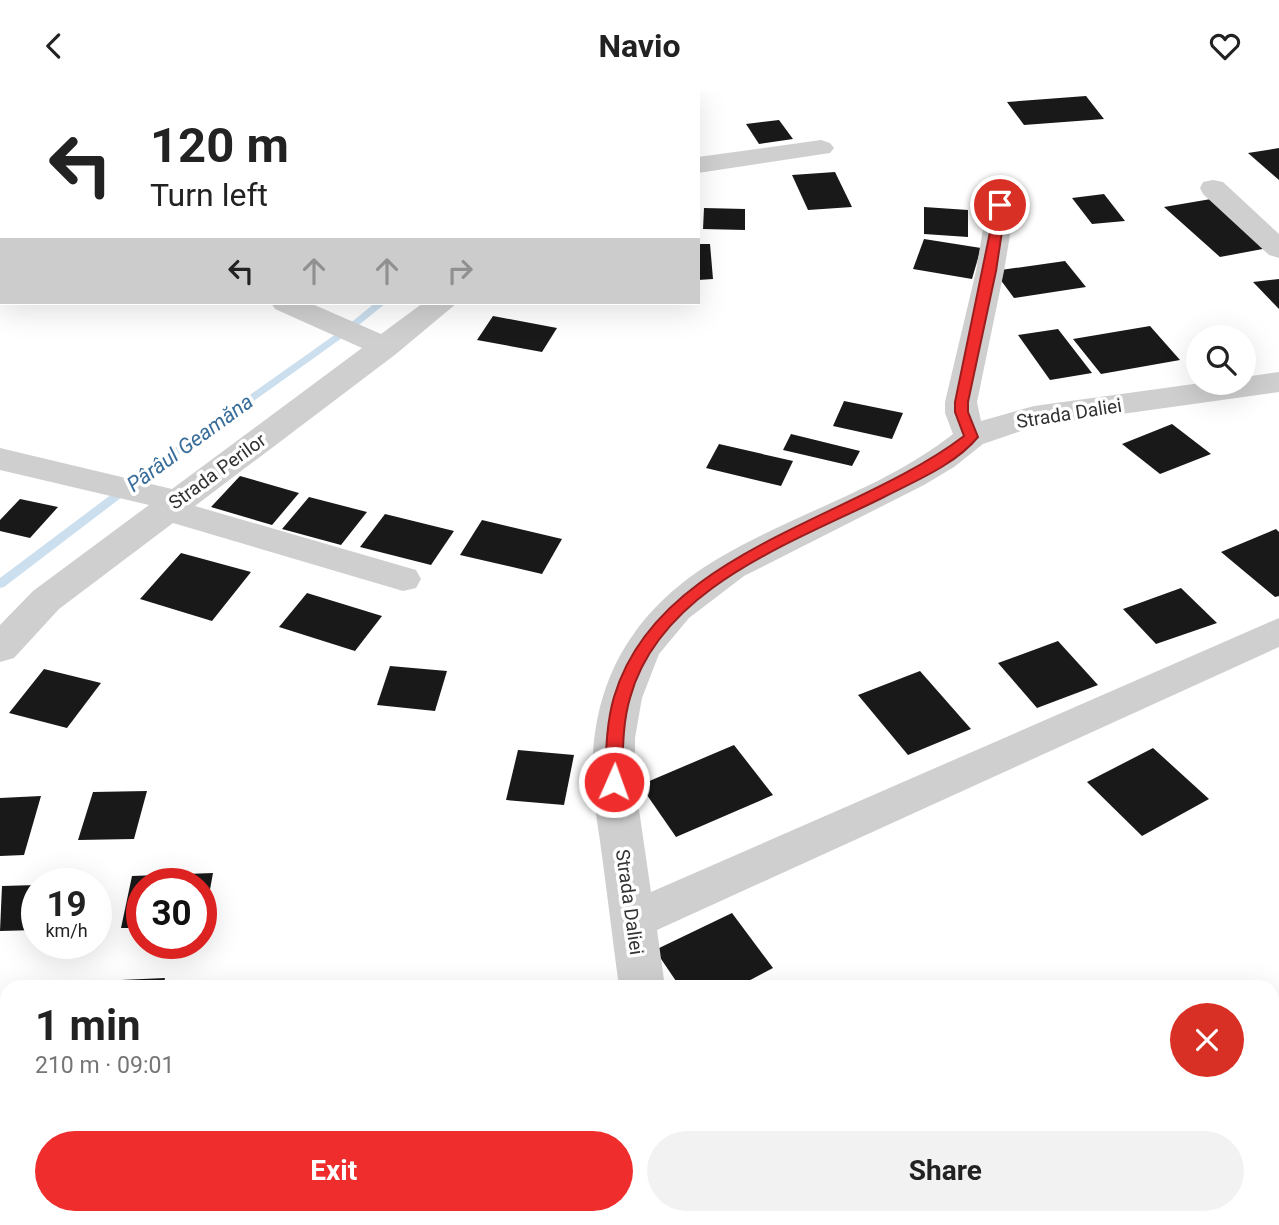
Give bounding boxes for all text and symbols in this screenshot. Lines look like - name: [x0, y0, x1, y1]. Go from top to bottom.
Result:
- icon: back: [35, 27, 73, 65]
- text: Navio: [598, 27, 681, 65]
- icon: heart: [1206, 27, 1244, 65]
- text: 120 m: [150, 117, 289, 174]
- icon: left: [35, 119, 126, 210]
- pin: [970, 175, 1030, 235]
- text: Turn left: [150, 176, 268, 214]
- icon: arrive: [981, 186, 1019, 224]
- icon: left: [222, 252, 260, 290]
- icon: ahead: [295, 252, 333, 290]
- icon: ahead: [368, 252, 406, 290]
- icon: right: [441, 252, 479, 290]
- map controls: [1186, 325, 1256, 395]
- button: search: [1186, 325, 1256, 395]
- water label: Pârâul Geamăna: [122, 389, 258, 497]
- street label: Strada Daliei: [1015, 394, 1123, 433]
- street label: Strada Perilor: [164, 428, 271, 514]
- position arrow: [577, 745, 651, 819]
- street label: Strada Daliei: [611, 848, 648, 956]
- speed limit sign: 30: [126, 868, 217, 959]
- text: 19: [46, 884, 87, 925]
- text: km/h: [45, 920, 88, 941]
- text: 1 min: [35, 1001, 141, 1050]
- button: close: [1170, 1003, 1244, 1077]
- text: 210 m · 09:01: [35, 1052, 174, 1079]
- button: Exit: [35, 1131, 633, 1211]
- button: Share: [647, 1131, 1244, 1211]

